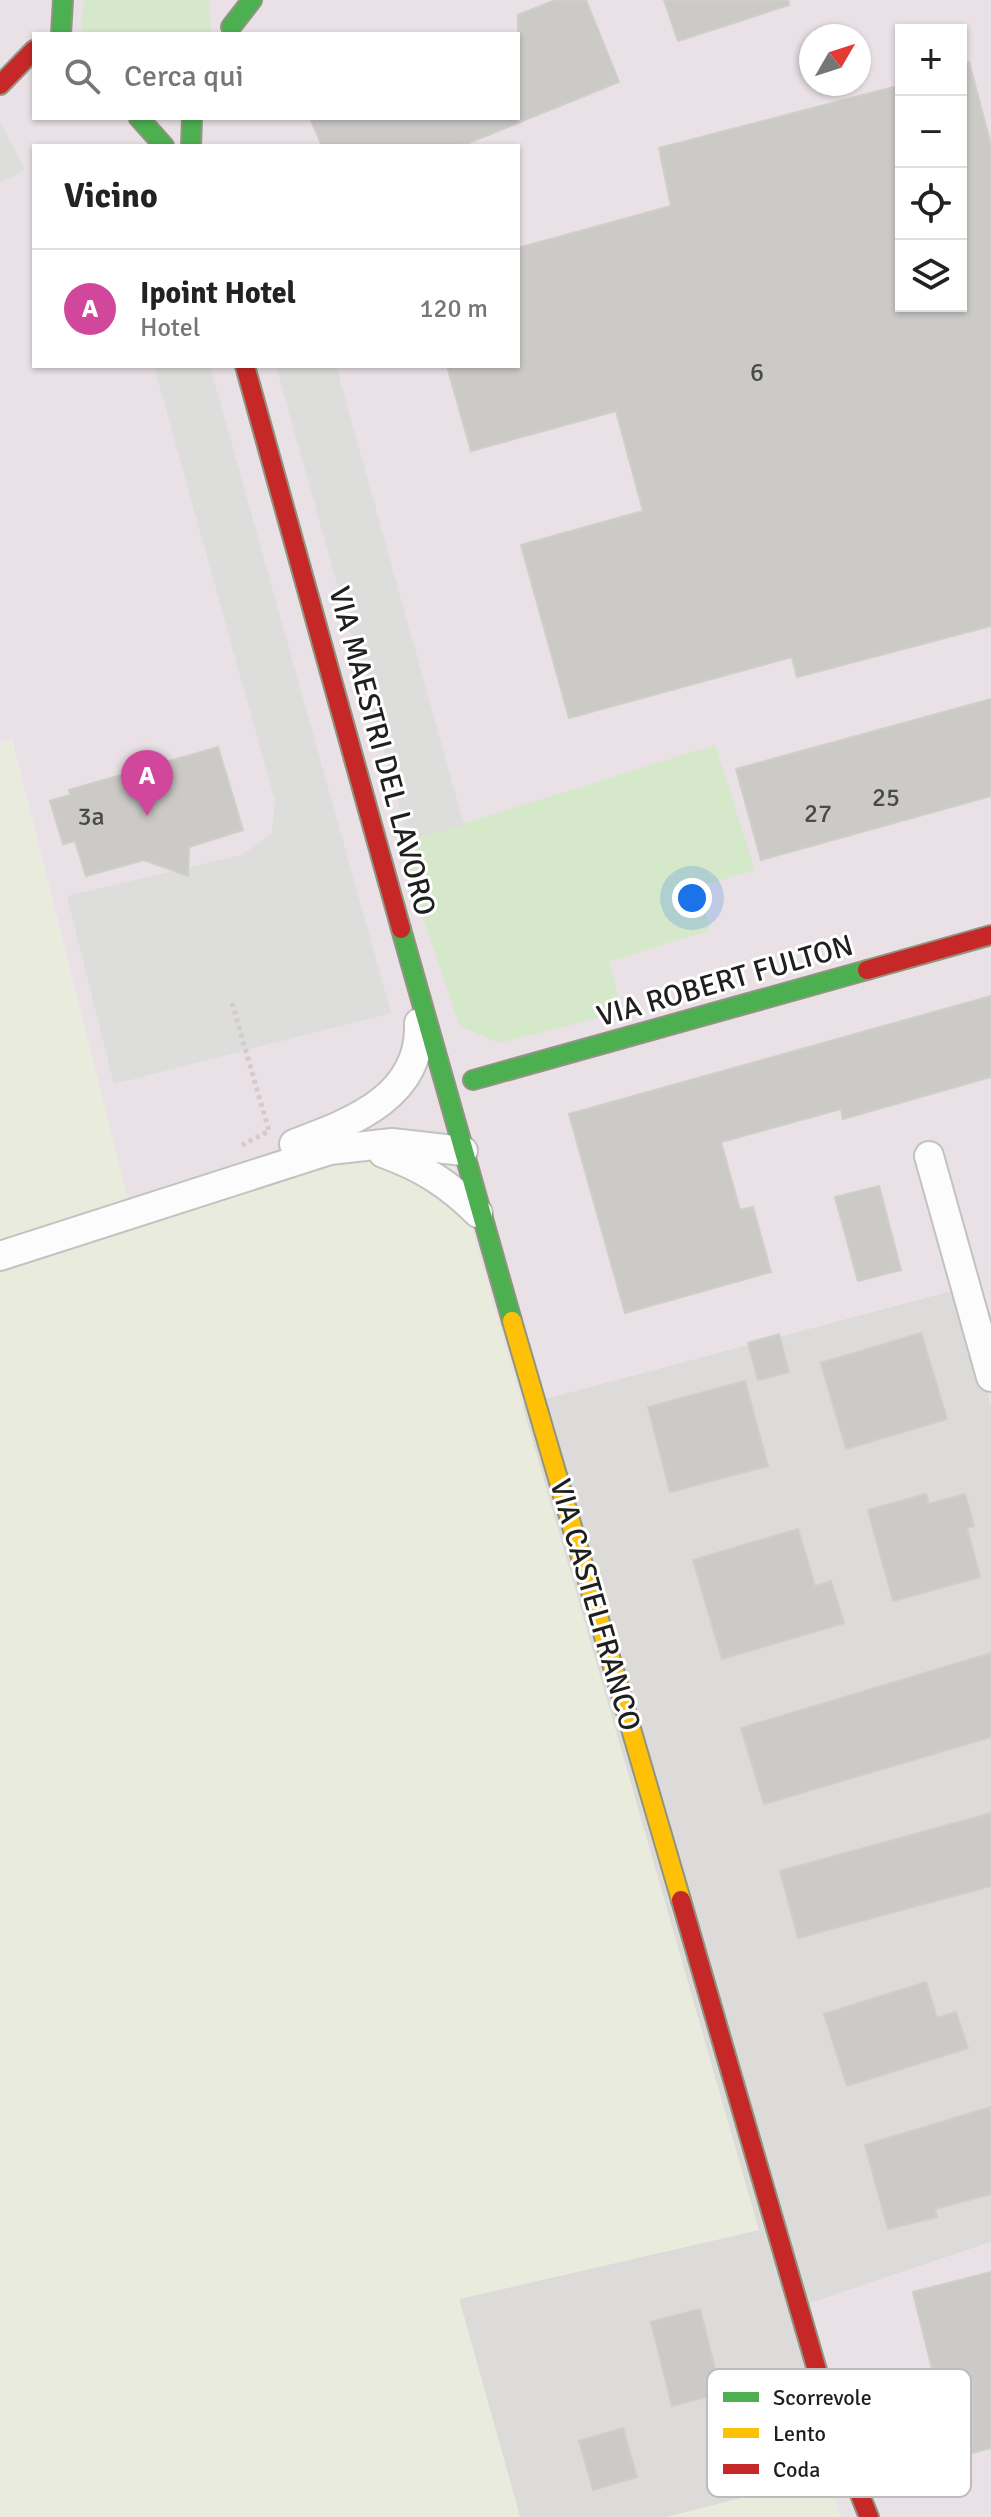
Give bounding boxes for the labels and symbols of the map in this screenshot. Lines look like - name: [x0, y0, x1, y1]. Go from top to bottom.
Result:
- north arrow: [799, 24, 871, 96]
- house number: 6: [750, 357, 764, 389]
- street label: VIA MAESTRI DEL LAVORO: [320, 582, 444, 920]
- pin: A: [121, 750, 173, 816]
- house number: 25: [872, 782, 900, 814]
- house number: 27: [804, 798, 832, 830]
- house number: 3a: [77, 801, 105, 833]
- your location: [672, 878, 712, 918]
- street label: VIA ROBERT FULTON: [593, 927, 857, 1035]
- street label: VIA CASTELFRANCO: [541, 1475, 649, 1735]
- legend: [707, 2369, 971, 2497]
- text: Scorrevole: [773, 2384, 872, 2411]
- text: Lento: [773, 2420, 826, 2447]
- text: Coda: [773, 2456, 820, 2483]

